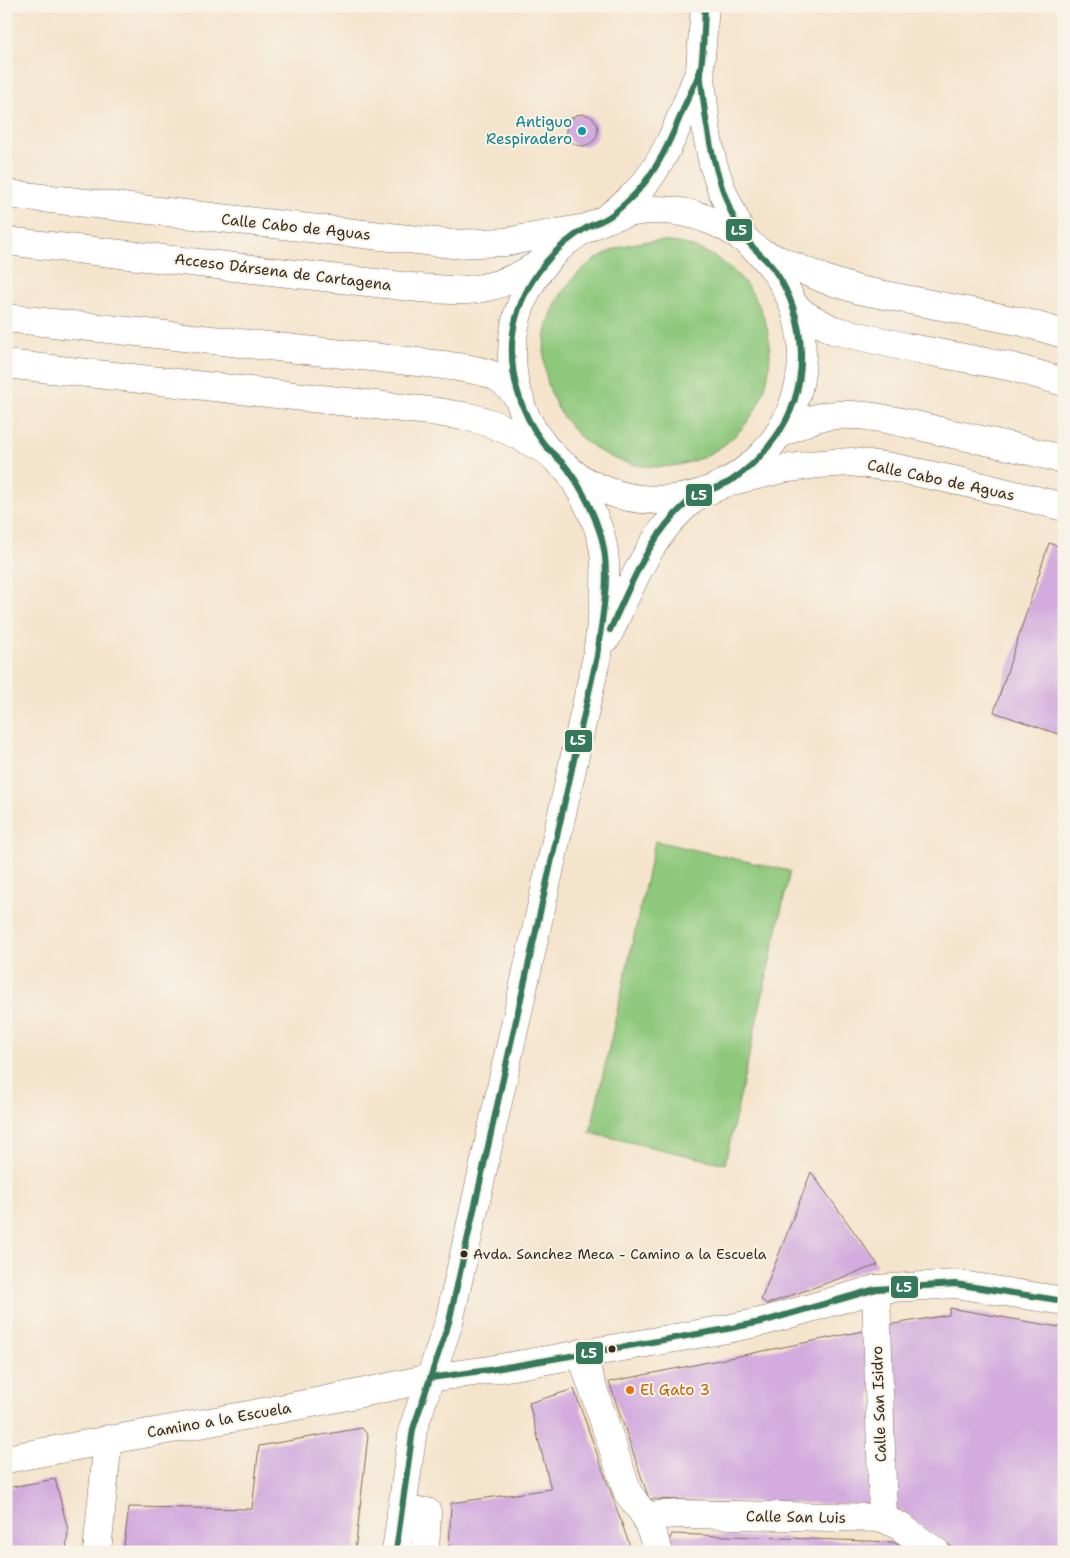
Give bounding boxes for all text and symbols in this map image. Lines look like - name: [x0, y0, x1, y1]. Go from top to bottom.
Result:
- place label: Antiguo Respiradero: [486, 112, 572, 149]
- marker: Antiguo Respiradero: [576, 125, 588, 137]
- street label: Calle Cabo de Aguas: [220, 209, 372, 245]
- line badge: L5: [725, 218, 753, 242]
- text: L5: [731, 221, 747, 239]
- street label: Acceso Dársena de Cartagena: [173, 249, 393, 295]
- street label: Calle Cabo de Aguas: [865, 455, 1017, 505]
- line badge: L5: [685, 483, 713, 507]
- text: L5: [691, 486, 707, 504]
- line badge: L5: [564, 729, 593, 753]
- text: L5: [570, 731, 586, 749]
- place label: Avda. Sanchez Meca - Camino a la Escuela: [473, 1245, 767, 1263]
- marker: Avda. Sanchez Meca - Camino a la Escuela: [459, 1249, 469, 1259]
- line badge: L5: [890, 1275, 919, 1299]
- text: L5: [896, 1278, 912, 1296]
- line badge: L5: [575, 1341, 604, 1365]
- text: L5: [581, 1344, 597, 1362]
- unlabelled marker: [607, 1344, 617, 1354]
- street label: Calle San Isidro: [867, 1346, 891, 1462]
- place label: El Gato 3: [640, 1380, 710, 1400]
- marker: El Gato 3: [624, 1384, 636, 1396]
- street label: Camino a la Escuela: [145, 1397, 293, 1443]
- street label: Calle San Luis: [746, 1506, 846, 1528]

